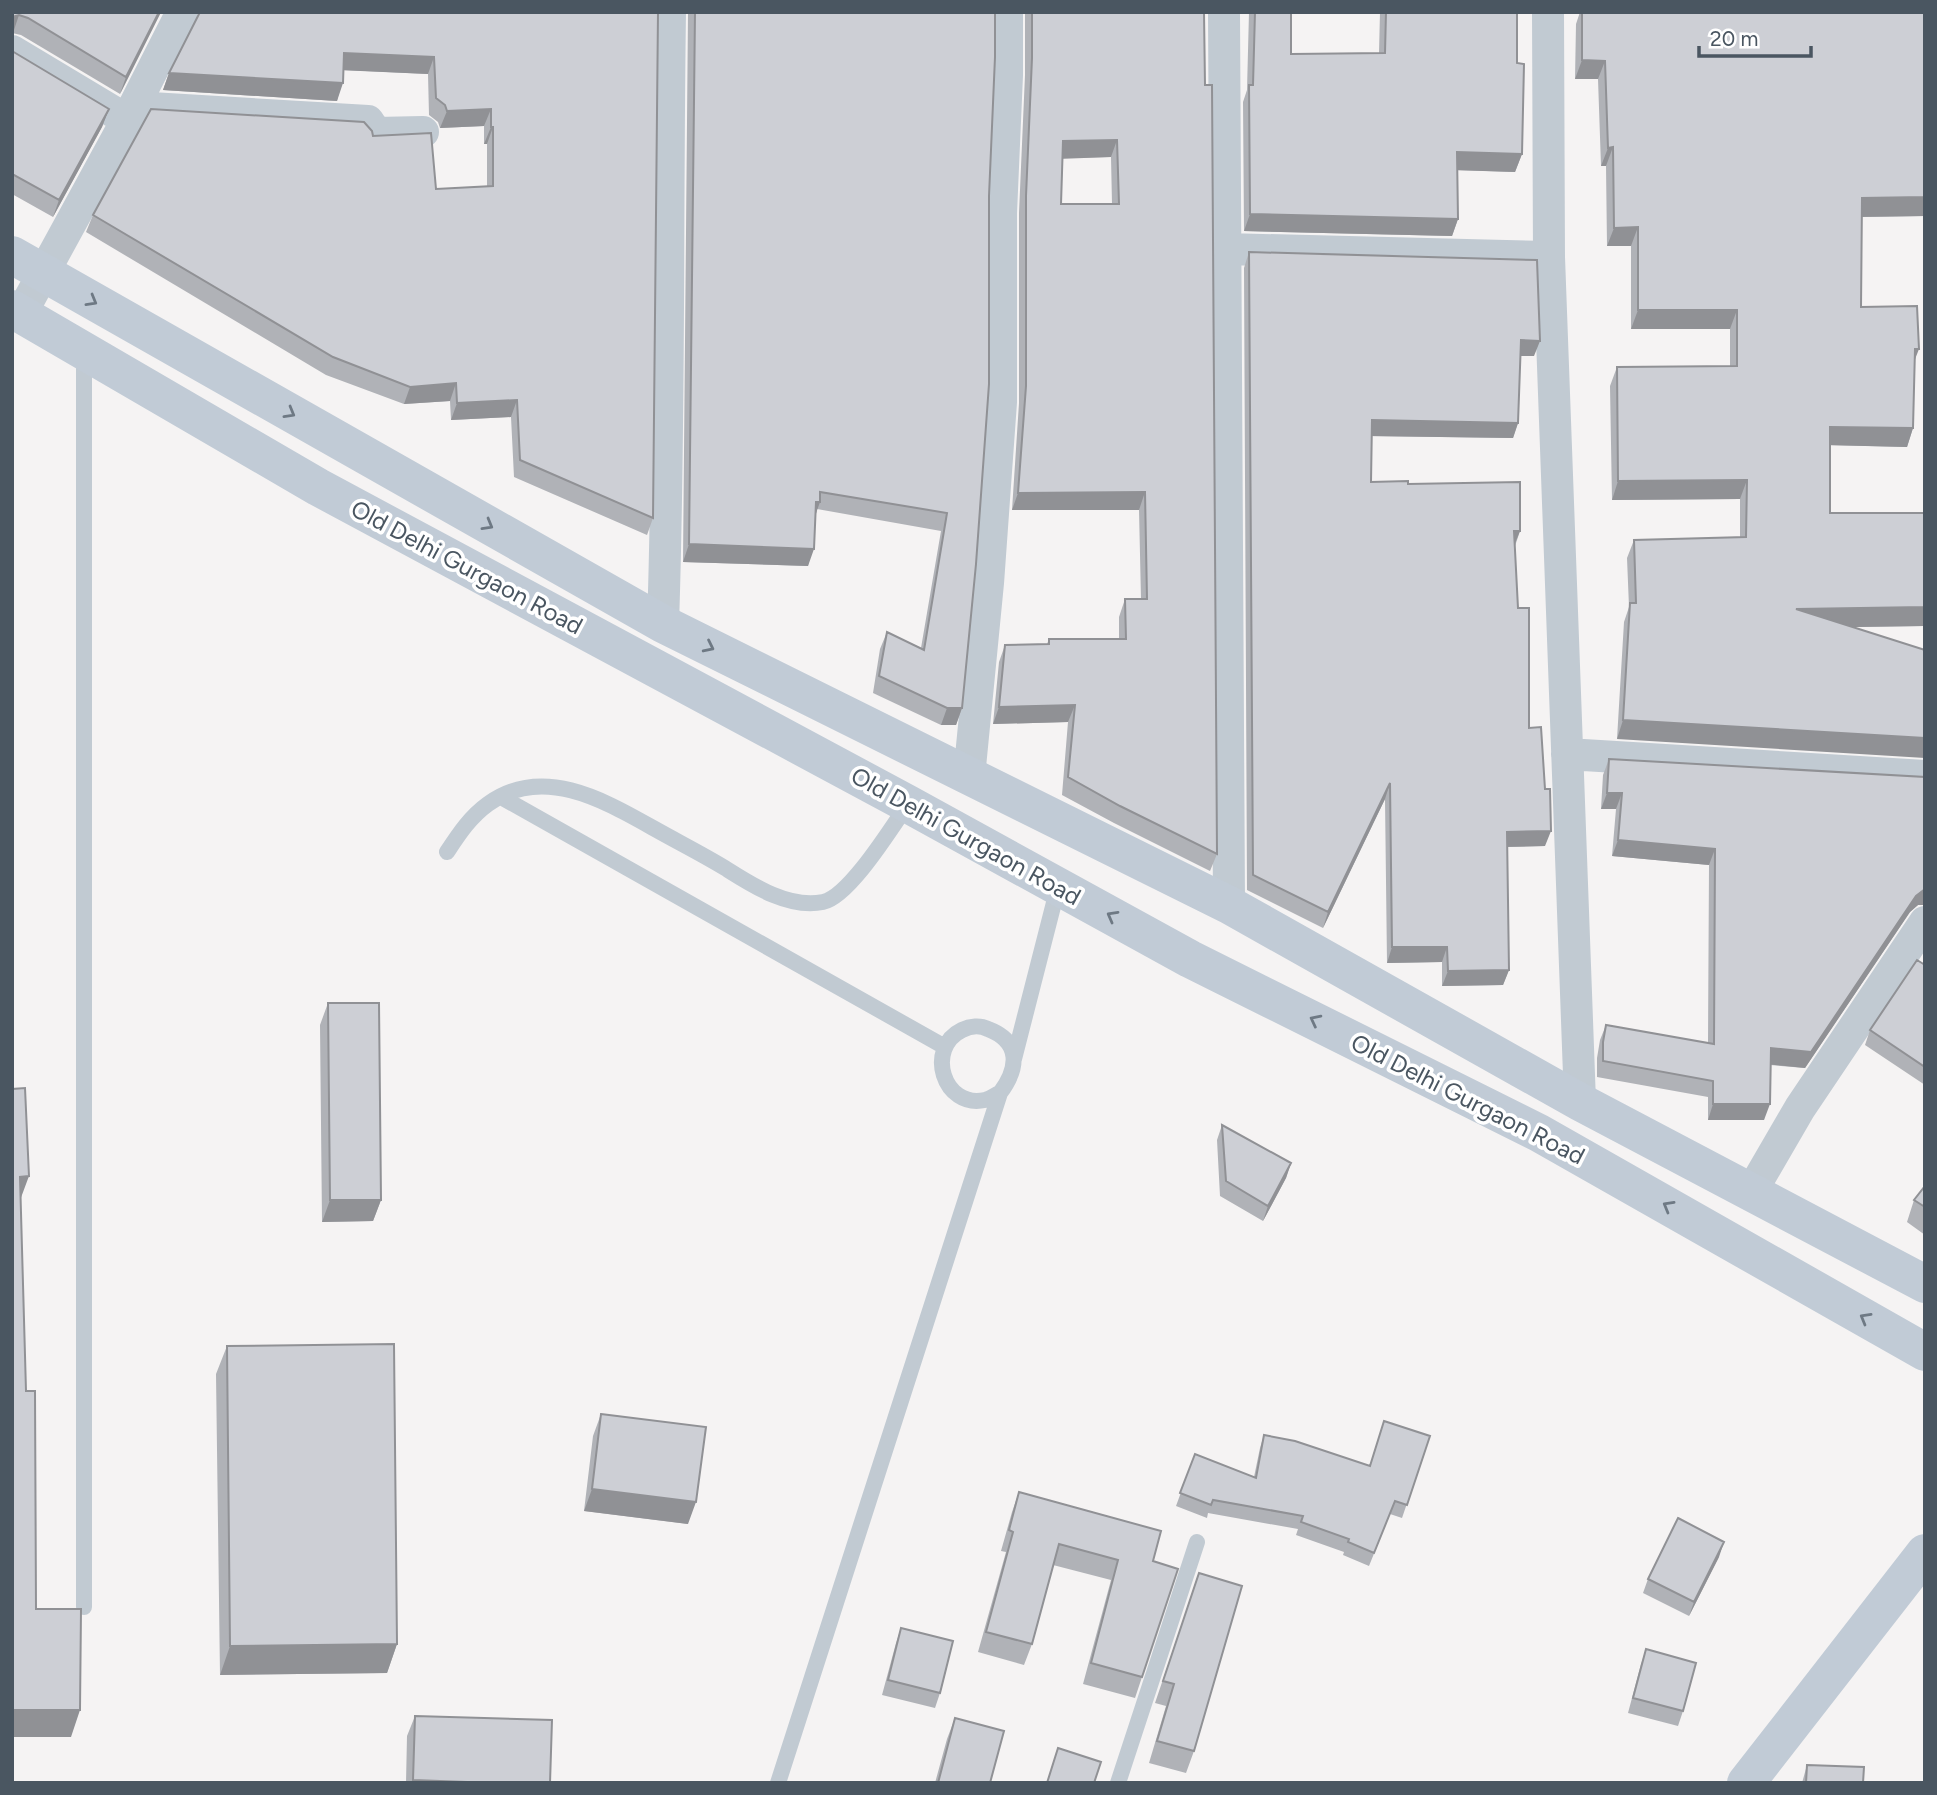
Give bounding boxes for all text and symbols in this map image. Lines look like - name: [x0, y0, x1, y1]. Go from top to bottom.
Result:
- scale bar: [1699, 14, 1811, 58]
- text: 20 m: [1710, 26, 1758, 51]
- one-way arrow: [85, 293, 98, 306]
- one-way arrow: [283, 405, 296, 418]
- street label: Old Delhi Gurgaon Road: [346, 494, 588, 640]
- one-way arrow: [481, 517, 494, 530]
- one-way arrow: [702, 639, 714, 653]
- street label: Old Delhi Gurgaon Road: [846, 761, 1086, 911]
- one-way arrow: [1107, 911, 1119, 924]
- one-way arrow: [1310, 1015, 1322, 1028]
- street label: Old Delhi Gurgaon Road: [1346, 1027, 1590, 1171]
- one-way arrow: [1662, 1201, 1675, 1214]
- one-way arrow: [1860, 1313, 1873, 1326]

